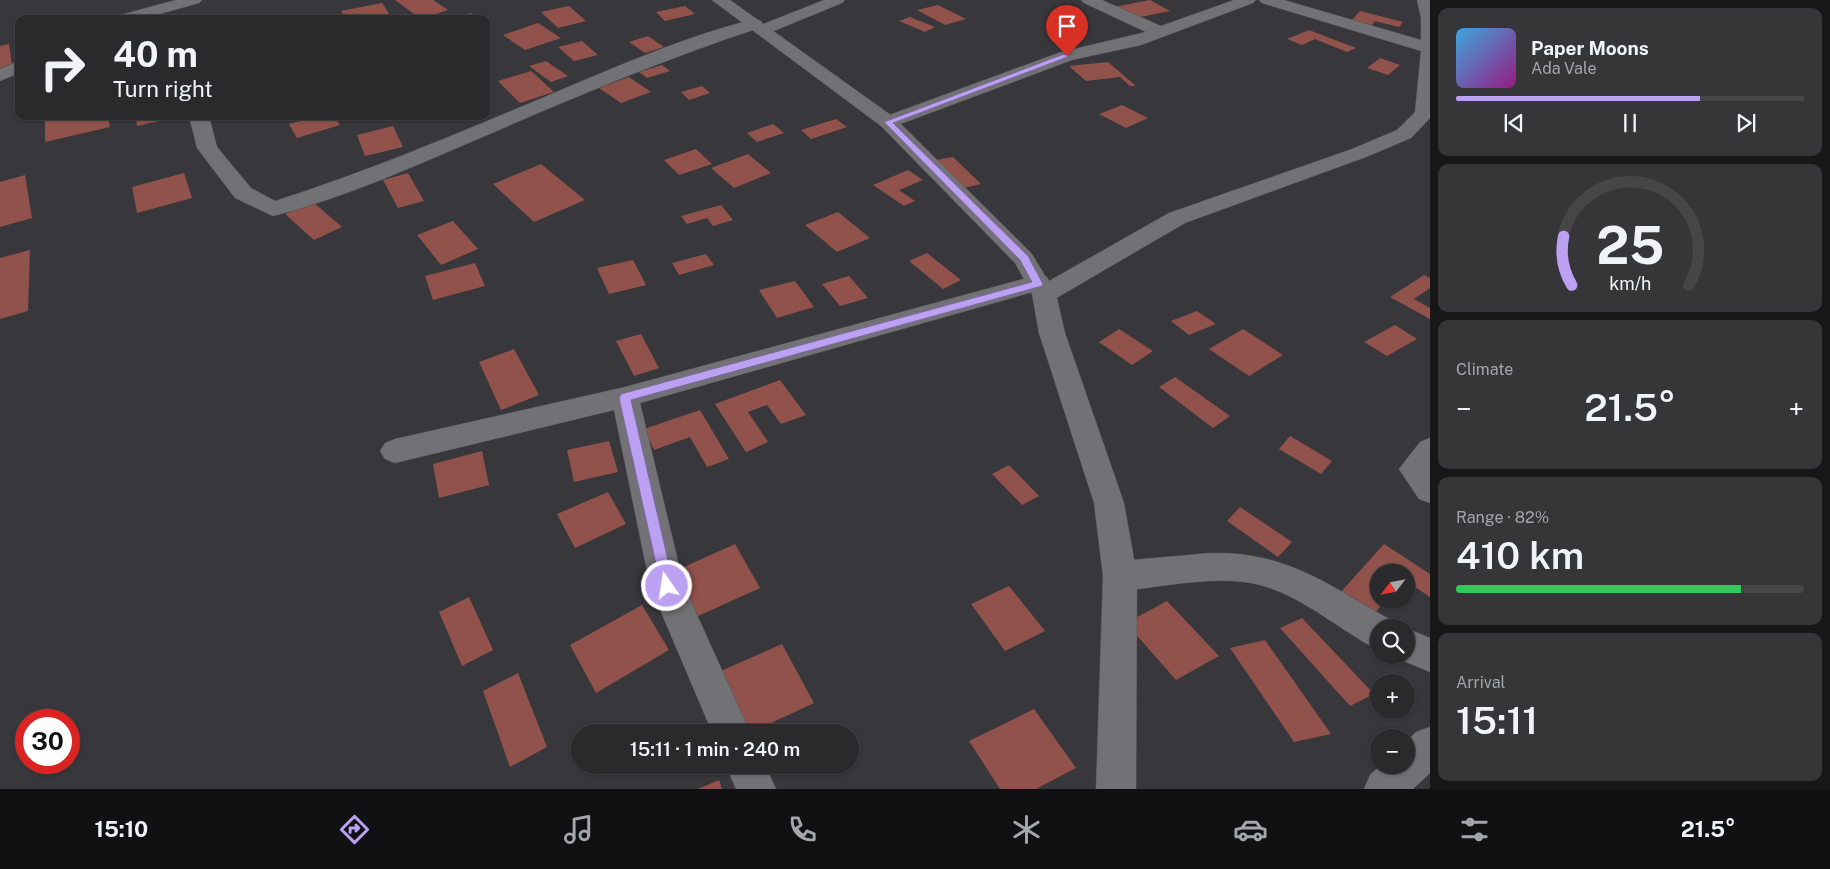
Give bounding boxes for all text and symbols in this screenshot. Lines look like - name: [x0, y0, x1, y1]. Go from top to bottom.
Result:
- pin: [1046, 5, 1088, 56]
- icon: arrive: [1053, 12, 1081, 40]
- text: 40 m: [113, 34, 198, 75]
- icon: right: [30, 35, 95, 100]
- text: Paper Moons: [1531, 37, 1649, 59]
- text: Ada Vale: [1531, 59, 1596, 78]
- text: Turn right: [113, 76, 213, 102]
- icon: previous: [1500, 109, 1528, 137]
- icon: pause: [1616, 109, 1644, 137]
- icon: next: [1732, 109, 1760, 137]
- text: 25: [1596, 215, 1664, 276]
- text: km/h: [1609, 273, 1651, 294]
- text: Climate: [1456, 360, 1513, 379]
- text: 21.5°: [1584, 385, 1676, 430]
- text: −: [1456, 392, 1472, 425]
- text: +: [1788, 392, 1804, 425]
- text: Range · 82%: [1456, 508, 1549, 527]
- text: 410 km: [1456, 533, 1584, 578]
- position arrow: [640, 559, 692, 611]
- north arrow: [1370, 564, 1415, 609]
- map controls: [1370, 564, 1415, 774]
- button: search: [1370, 619, 1415, 664]
- text: Arrival: [1456, 673, 1505, 692]
- button: +: [1370, 674, 1415, 719]
- text: 15:11: [1456, 698, 1538, 743]
- speed limit sign: 30: [15, 709, 80, 774]
- button: −: [1370, 729, 1415, 774]
- text: 15:11 · 1 min · 240 m: [630, 738, 800, 760]
- icon: directions: [337, 812, 372, 847]
- icon: music: [561, 812, 596, 847]
- icon: phone: [785, 812, 820, 847]
- icon: climate: [1009, 812, 1044, 847]
- icon: car: [1233, 812, 1268, 847]
- icon: filters: [1457, 812, 1492, 847]
- text: 15:10: [94, 816, 148, 842]
- text: 21.5°: [1681, 816, 1735, 842]

